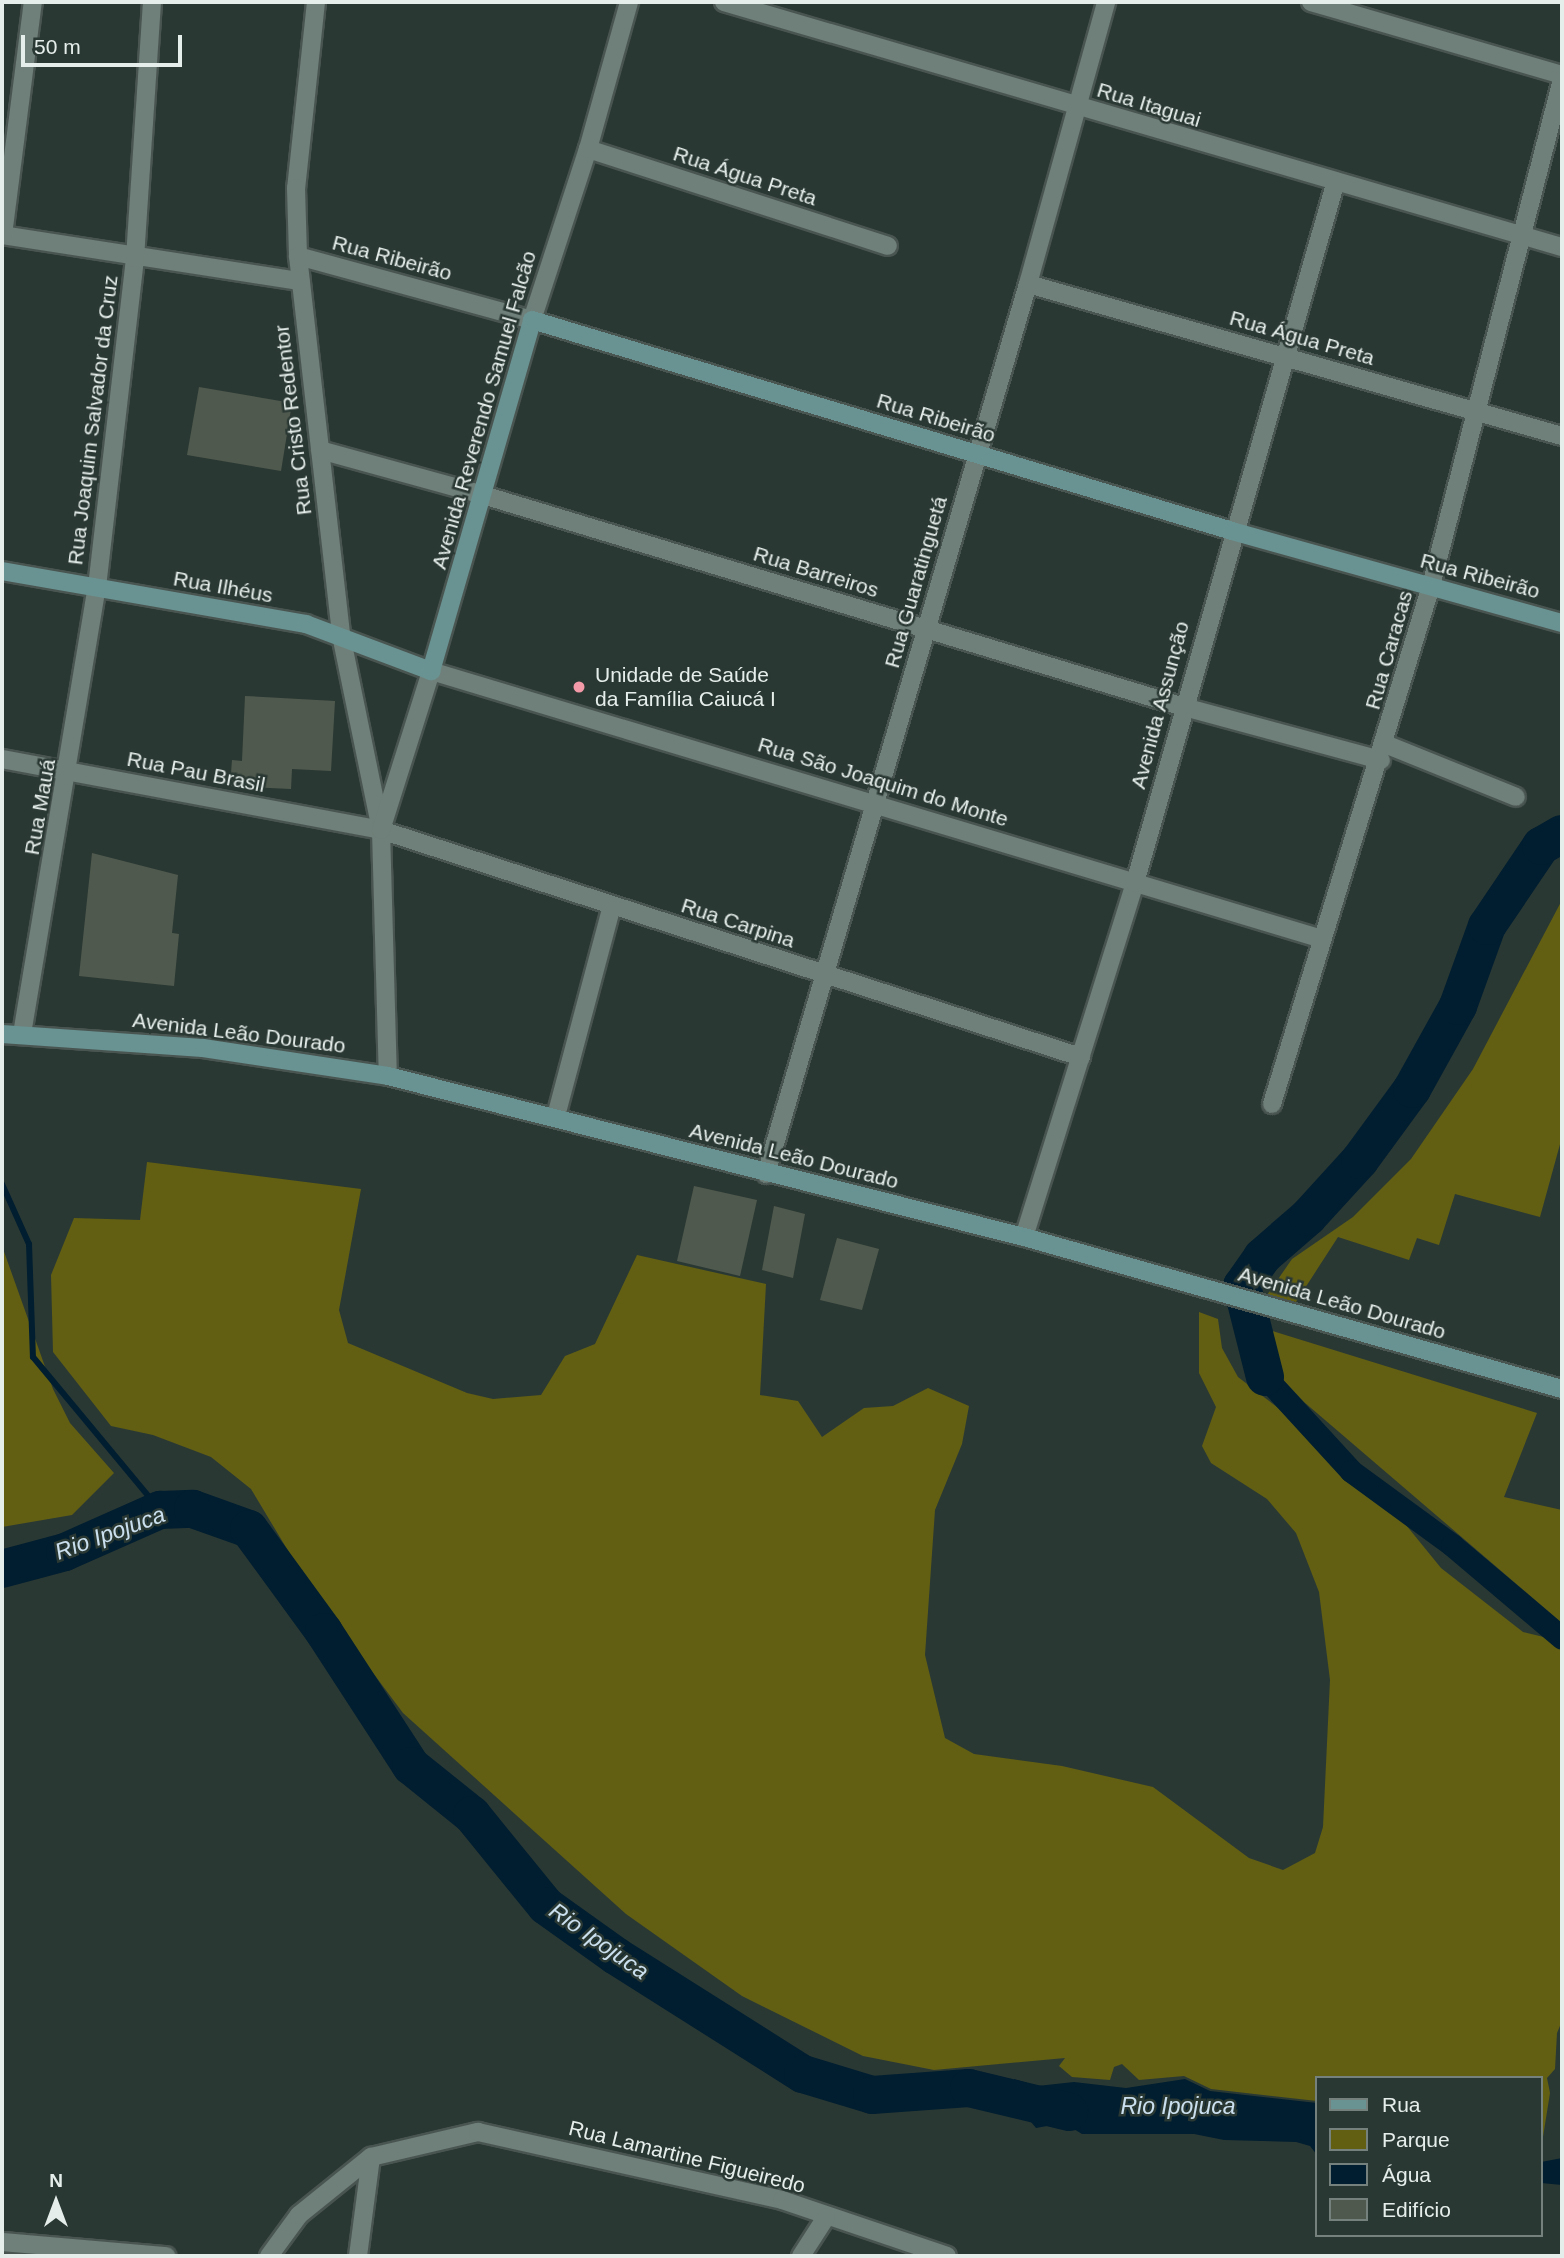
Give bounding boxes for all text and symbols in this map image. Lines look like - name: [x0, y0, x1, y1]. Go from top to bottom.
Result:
- scale bar: [24, 21, 186, 65]
- text: 50 m: [34, 35, 81, 58]
- street label: Rua Itaguai: [1094, 77, 1204, 133]
- street label: Rua Água Preta: [670, 141, 820, 211]
- street label: Rua Ribeirão: [330, 230, 454, 286]
- street label: Avenida Reverendo Samuel Falcão: [426, 248, 542, 572]
- street label: Rua Joaquim Salvador da Cruz: [63, 274, 123, 566]
- street label: Rua Água Preta: [1227, 305, 1377, 371]
- street label: Rua Cristo Redentor: [269, 323, 317, 517]
- street label: Rua Ribeirão: [874, 388, 998, 448]
- street label: Rua Guaratinguetá: [879, 493, 953, 671]
- street label: Rua Barreiros: [750, 541, 882, 603]
- street label: Rua Ribeirão: [1418, 548, 1542, 604]
- street label: Rua Ilhéus: [171, 566, 275, 608]
- street label: Rua Caracas: [1360, 588, 1418, 712]
- street label: Avenida Assunção: [1125, 618, 1195, 792]
- place label: Unidade de Saúde da Família Caiucá I: [595, 662, 776, 712]
- marker: Unidade de Saúde da Família Caiucá I: [569, 677, 589, 697]
- street label: Rua São Joaquim do Monte: [755, 732, 1011, 832]
- street label: Rua Pau Brasil: [125, 746, 267, 798]
- street label: Rua Mauá: [19, 757, 61, 857]
- street label: Rua Carpina: [678, 893, 798, 953]
- street label: Avenida Leão Dourado: [131, 1007, 347, 1059]
- street label: Avenida Leão Dourado: [687, 1118, 901, 1194]
- street label: Avenida Leão Dourado: [1235, 1261, 1449, 1345]
- water label: Rio Ipojuca: [51, 1500, 169, 1566]
- water label: Rio Ipojuca: [544, 1897, 654, 1985]
- legend: [1316, 2076, 1543, 2237]
- water label: Rio Ipojuca: [1120, 2092, 1236, 2120]
- text: Rua: [1382, 2093, 1421, 2116]
- street label: Rua Lamartine Figueiredo: [566, 2115, 808, 2199]
- text: Parque: [1382, 2128, 1450, 2151]
- text: Água: [1382, 2163, 1431, 2186]
- north arrow: [21, 2167, 91, 2237]
- text: N: [49, 2170, 63, 2191]
- text: Edifício: [1382, 2198, 1451, 2221]

